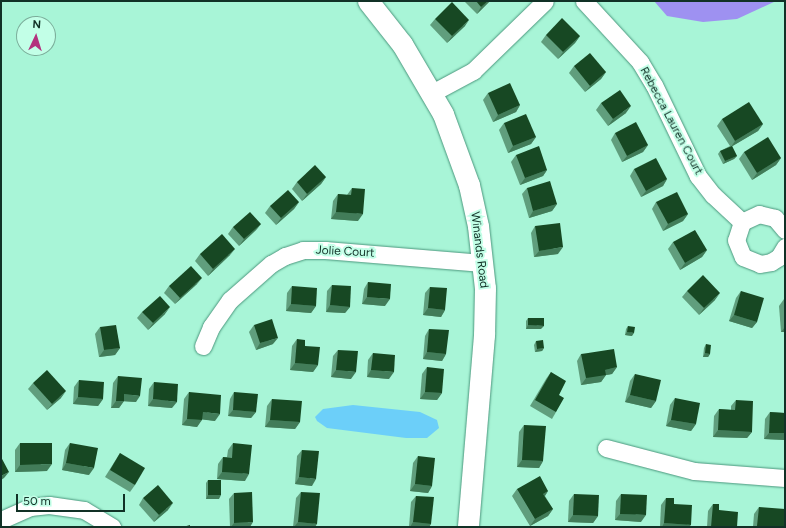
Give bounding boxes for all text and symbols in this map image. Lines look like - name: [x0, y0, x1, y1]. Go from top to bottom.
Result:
- north arrow: [16, 16, 56, 56]
- text: N: [32, 18, 41, 31]
- street label: Rebecca Lauren Court: [636, 65, 706, 177]
- street label: Winands Road: [467, 211, 491, 289]
- street label: Jolie Court: [315, 243, 375, 261]
- scale bar: [18, 486, 127, 512]
- text: 50 m: [23, 494, 51, 508]

